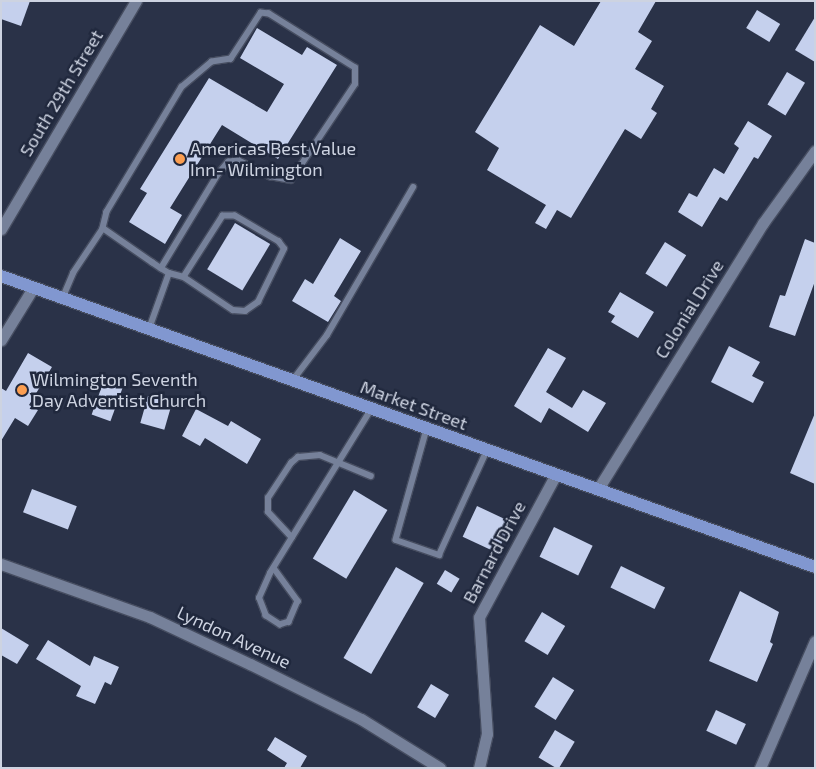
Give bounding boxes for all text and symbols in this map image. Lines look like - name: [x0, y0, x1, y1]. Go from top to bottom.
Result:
- street label: South 29th Street: [15, 26, 107, 160]
- place label: Americas Best Value Inn- Wilmington: [190, 138, 357, 180]
- marker: Americas Best Value Inn- Wilmington: [174, 153, 186, 165]
- street label: Colonial Drive: [650, 255, 728, 363]
- place label: Wilmington Seventh Day Adventist Church: [32, 369, 207, 412]
- street label: Market Street: [358, 376, 470, 434]
- marker: Wilmington Seventh Day Adventist Church: [16, 384, 28, 396]
- street label: Barnard Drive: [458, 497, 530, 607]
- street label: Lyndon Avenue: [174, 601, 294, 673]

